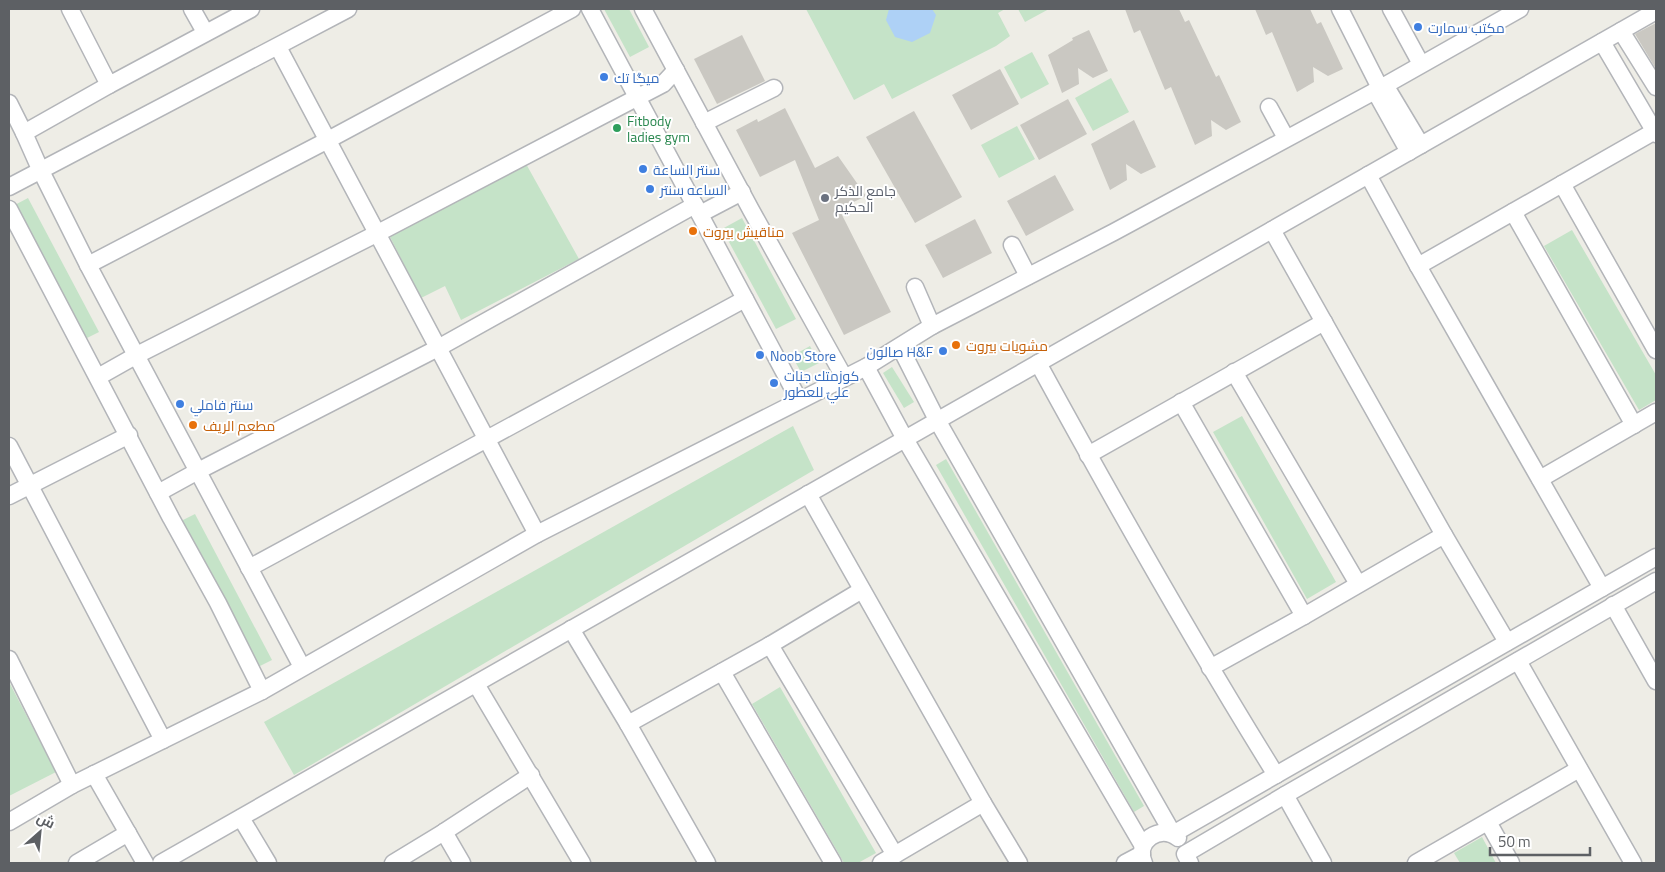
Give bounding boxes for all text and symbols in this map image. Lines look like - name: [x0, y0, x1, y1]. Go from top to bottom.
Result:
- place label: مكتب سمارت: [1428, 17, 1505, 38]
- marker: مكتب سمارت: [1412, 21, 1424, 33]
- place label: ميگا تك: [614, 67, 659, 88]
- marker: ميگا تك: [598, 71, 610, 83]
- place label: Fitbody ladies gym: [627, 110, 690, 147]
- marker: Fitbody ladies gym: [611, 122, 623, 134]
- place label: سنتر الساعة: [653, 159, 720, 180]
- marker: سنتر الساعة: [637, 163, 649, 175]
- place label: الساعه سنتر: [659, 179, 727, 200]
- place label: جامع الذكر الحكيم: [834, 180, 896, 217]
- marker: الساعه سنتر: [644, 183, 656, 195]
- marker: جامع الذكر الحكيم: [819, 192, 831, 204]
- place label: مناقيش بيروت: [703, 221, 784, 242]
- marker: مناقيش بيروت: [687, 225, 699, 237]
- place label: مشويات بيروت: [966, 335, 1048, 356]
- marker: مشويات بيروت: [950, 339, 962, 351]
- place label: صالون H&F: [867, 341, 933, 362]
- place label: Noob Store: [770, 345, 836, 366]
- marker: صالون H&F: [937, 345, 949, 357]
- marker: Noob Store: [754, 349, 766, 361]
- place label: كوزمتك جنات عليٌ للعطور: [783, 365, 859, 404]
- marker: كوزمتك جنات عليٌ للعطور: [768, 377, 780, 389]
- place label: سنتر فاملي: [190, 394, 253, 417]
- marker: سنتر فاملي: [174, 398, 186, 410]
- place label: مطعم الريف: [203, 415, 275, 436]
- marker: مطعم الريف: [187, 419, 199, 431]
- north arrow: [15, 807, 65, 857]
- text: ش: [33, 807, 59, 833]
- scale bar: [1490, 824, 1590, 856]
- text: 50 m: [1498, 830, 1531, 853]

